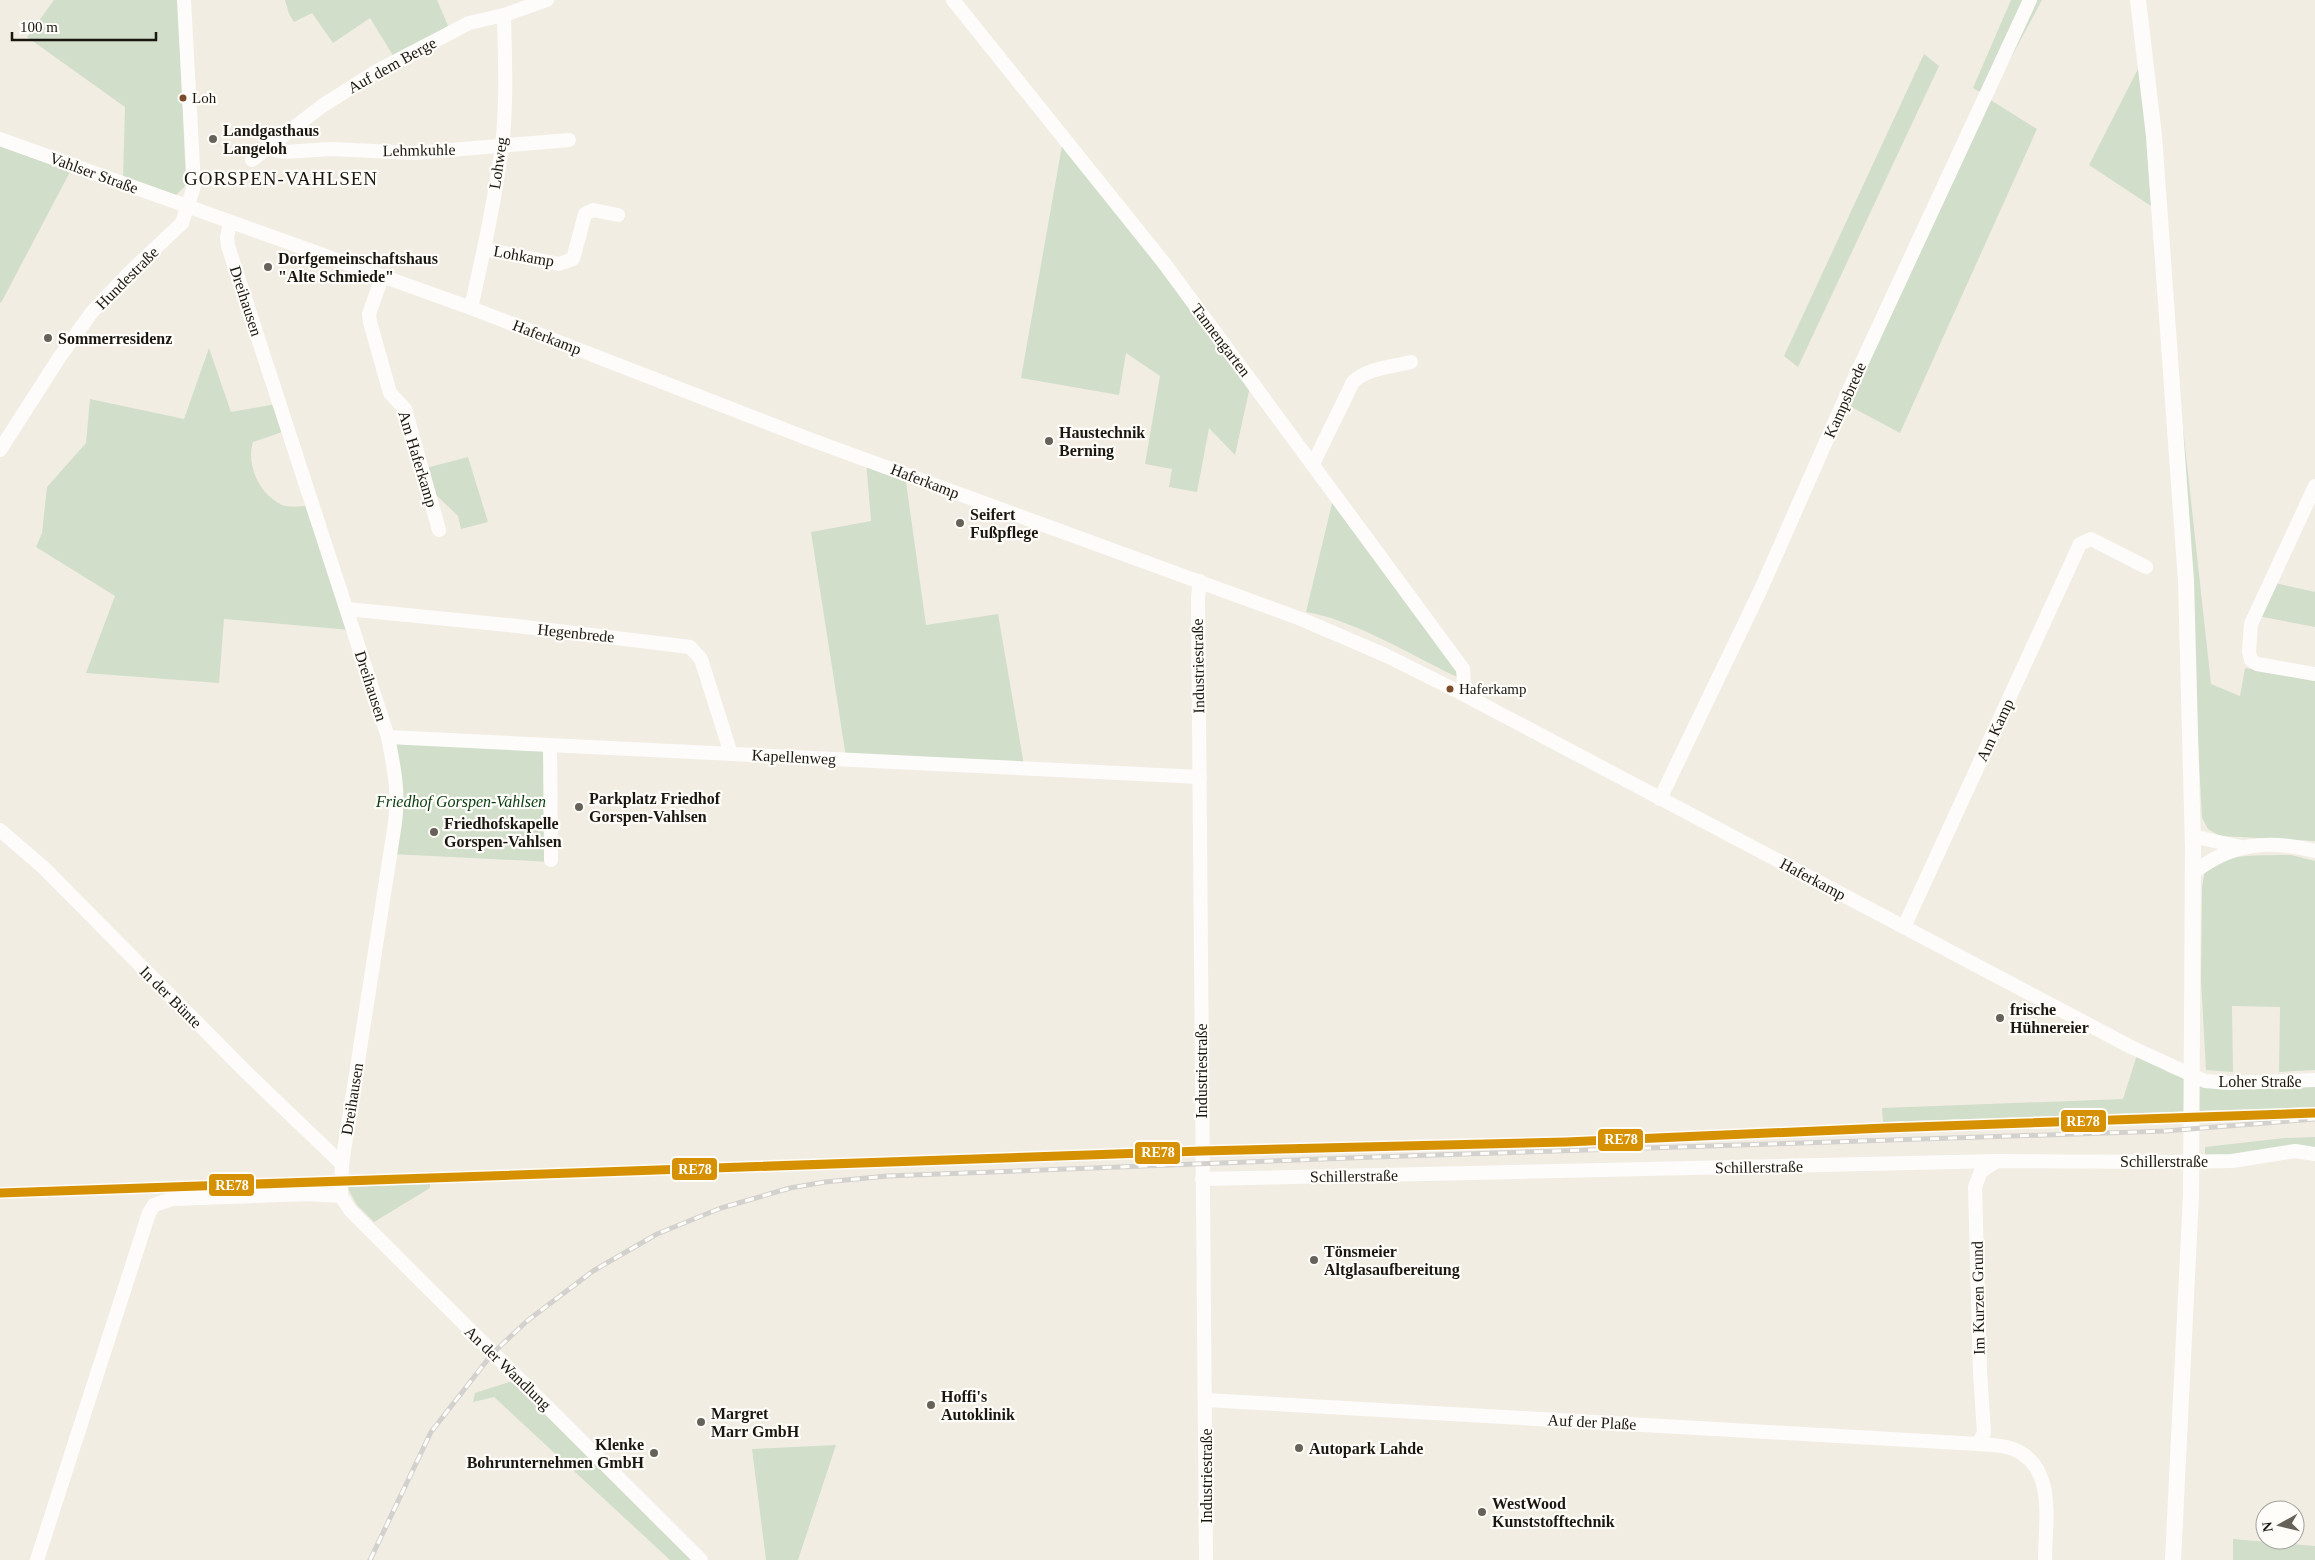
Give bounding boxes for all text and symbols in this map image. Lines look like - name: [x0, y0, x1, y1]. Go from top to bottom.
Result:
- scale bar: [12, 10, 156, 42]
- text: 100 m: [20, 19, 58, 35]
- street label: Auf dem Berge: [345, 34, 440, 97]
- place label: Loh: [192, 90, 217, 106]
- marker: Loh: [178, 93, 188, 103]
- place label: Landgasthaus Langeloh: [223, 122, 319, 158]
- marker: Landgasthaus Langeloh: [207, 133, 219, 145]
- street label: Lohweg: [486, 136, 511, 190]
- street label: Lehmkuhle: [382, 141, 456, 159]
- street label: Vahlser Straße: [47, 149, 141, 197]
- district label: GORSPEN-VAHLSEN: [184, 168, 378, 189]
- street label: Lohkamp: [492, 242, 556, 271]
- street label: Hundestraße: [92, 243, 162, 313]
- place label: Dorfgemeinschaftshaus "Alte Schmiede": [278, 250, 438, 285]
- marker: Dorfgemeinschaftshaus "Alte Schmiede": [262, 261, 274, 273]
- street label: Dreihausen: [227, 264, 265, 338]
- street label: Tannengarten: [1187, 300, 1254, 380]
- street label: Haferkamp: [510, 316, 584, 359]
- place label: Sommerresidenz: [58, 330, 172, 347]
- marker: Sommerresidenz: [42, 332, 54, 344]
- street label: Kampsbrede: [1821, 360, 1870, 441]
- street label: Am Haferkamp: [394, 409, 441, 510]
- place label: Haustechnik Berning: [1059, 424, 1145, 460]
- marker: Haustechnik Berning: [1043, 435, 1055, 447]
- street label: Haferkamp: [888, 460, 962, 503]
- place label: Seifert Fußpflege: [970, 506, 1038, 542]
- marker: Seifert Fußpflege: [954, 517, 966, 529]
- street label: Industriestraße: [1189, 618, 1207, 714]
- street label: Hegenbrede: [537, 621, 615, 646]
- street label: Dreihausen: [352, 649, 390, 723]
- place label: Haferkamp: [1459, 681, 1526, 697]
- marker: Haferkamp: [1445, 684, 1455, 694]
- street label: Am Kamp: [1973, 696, 2018, 764]
- street label: Kapellenweg: [751, 746, 837, 769]
- place label: Parkplatz Friedhof Gorspen-Vahlsen: [589, 790, 721, 826]
- park label: Friedhof Gorspen-Vahlsen: [375, 793, 546, 811]
- marker: Parkplatz Friedhof Gorspen-Vahlsen: [573, 801, 585, 813]
- place label: Friedhofskapelle Gorspen-Vahlsen: [444, 815, 562, 851]
- marker: Friedhofskapelle Gorspen-Vahlsen: [428, 826, 440, 838]
- street label: Haferkamp: [1777, 855, 1849, 904]
- street label: In der Bünte: [137, 963, 205, 1031]
- place label: frische Hühnereier: [2010, 1001, 2089, 1036]
- marker: frische Hühnereier: [1994, 1012, 2006, 1024]
- street label: Industriestraße: [1193, 1023, 1210, 1119]
- street label: Dreihausen: [338, 1062, 366, 1136]
- street label: Loher Straße: [2218, 1073, 2302, 1090]
- line badge: RE78: [2060, 1109, 2107, 1133]
- text: RE78: [2066, 1114, 2100, 1129]
- line badge: RE78: [1597, 1128, 1644, 1152]
- text: RE78: [1604, 1132, 1638, 1147]
- line badge: RE78: [1134, 1141, 1181, 1165]
- text: RE78: [1141, 1145, 1175, 1160]
- street label: Schillerstraße: [2120, 1153, 2208, 1170]
- line badge: RE78: [671, 1157, 718, 1181]
- street label: Schillerstraße: [1715, 1158, 1803, 1176]
- text: RE78: [678, 1162, 712, 1177]
- street label: Schillerstraße: [1310, 1167, 1398, 1185]
- line badge: RE78: [208, 1173, 255, 1197]
- text: RE78: [215, 1178, 249, 1193]
- street label: Im Kurzen Grund: [1969, 1241, 1987, 1355]
- place label: Tönsmeier Altglasaufbereitung: [1324, 1243, 1460, 1279]
- marker: Tönsmeier Altglasaufbereitung: [1308, 1254, 1320, 1266]
- street label: An der Wandlung: [461, 1323, 555, 1414]
- place label: Hoffi's Autoklinik: [941, 1388, 1015, 1423]
- marker: Hoffi's Autoklinik: [925, 1399, 937, 1411]
- place label: Margret Marr GmbH: [711, 1405, 800, 1440]
- street label: Auf der Plaße: [1547, 1411, 1637, 1433]
- marker: Margret Marr GmbH: [695, 1416, 707, 1428]
- street label: Industriestraße: [1198, 1428, 1215, 1524]
- place label: Klenke Bohrunternehmen GmbH: [467, 1436, 645, 1471]
- place label: Autopark Lahde: [1309, 1440, 1423, 1458]
- marker: Autopark Lahde: [1293, 1442, 1305, 1454]
- marker: Klenke Bohrunternehmen GmbH: [648, 1447, 660, 1459]
- place label: WestWood Kunststofftechnik: [1492, 1495, 1615, 1530]
- north arrow: [2255, 1500, 2305, 1550]
- marker: WestWood Kunststofftechnik: [1476, 1506, 1488, 1518]
- text: N: [2259, 1521, 2276, 1533]

